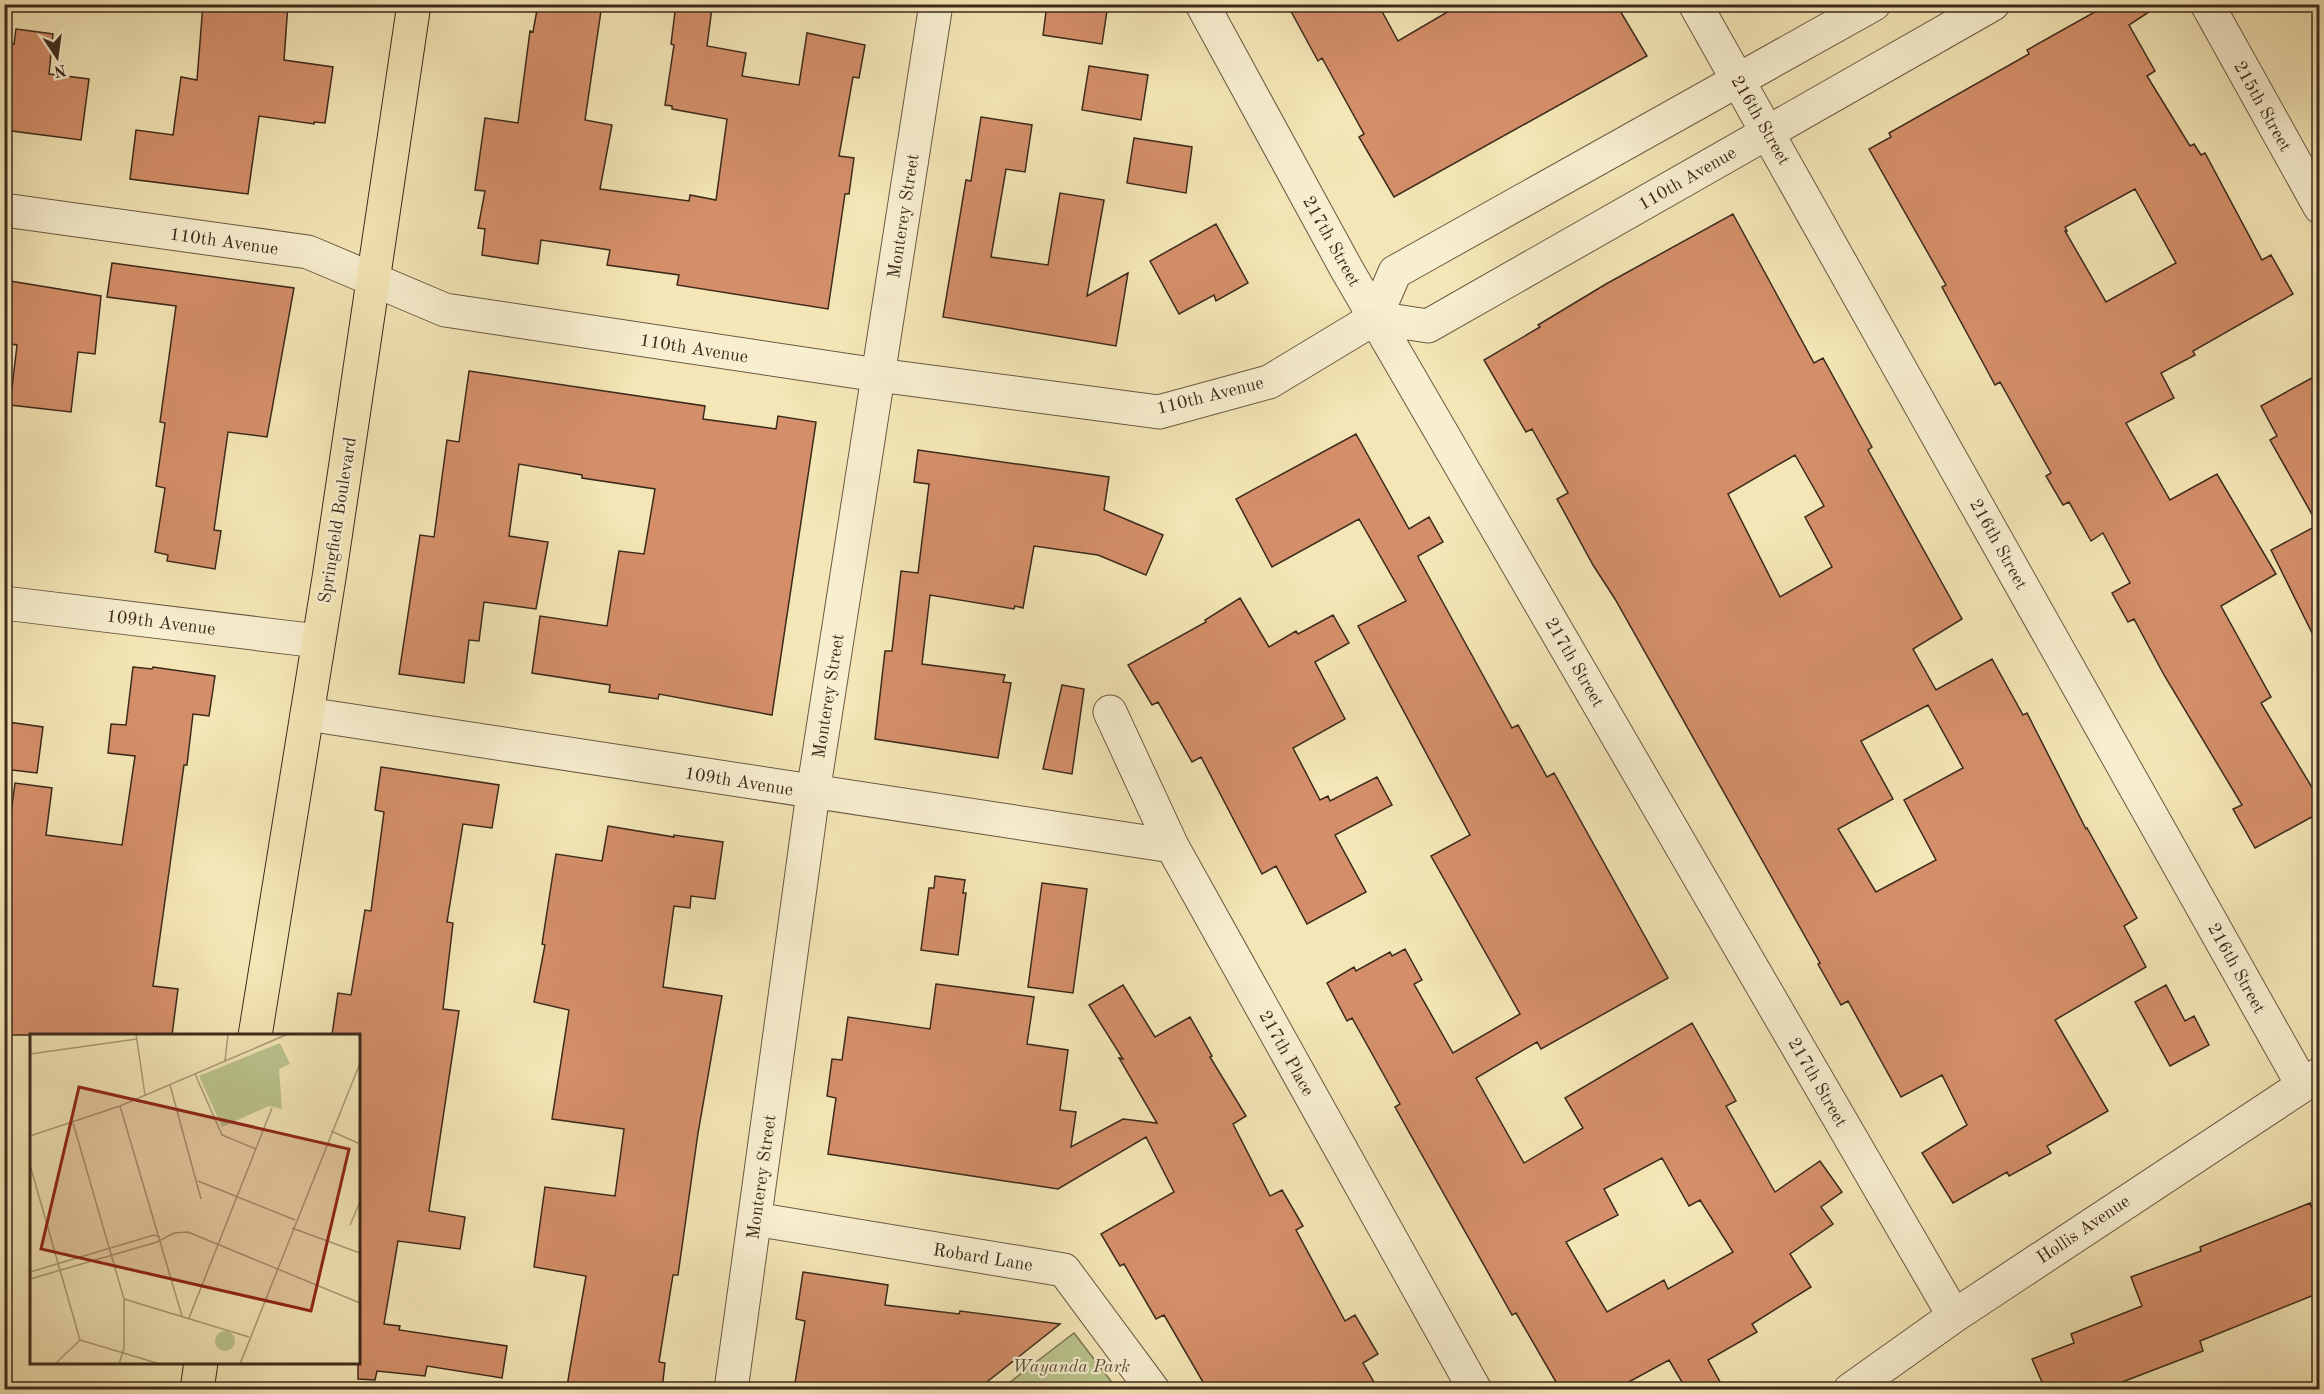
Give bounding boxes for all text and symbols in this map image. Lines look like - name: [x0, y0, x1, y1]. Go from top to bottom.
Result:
- north arrow: [27, 27, 87, 87]
- street label: 215th Street: [2230, 58, 2294, 155]
- text: N: [51, 60, 68, 79]
- street label: 216th Street: [1727, 73, 1793, 168]
- street label: 110th Avenue: [1636, 144, 1739, 214]
- street label: Monterey Street: [885, 152, 923, 280]
- street label: 217th Street: [1299, 193, 1363, 290]
- street label: 110th Avenue: [168, 225, 279, 259]
- street label: 110th Avenue: [638, 332, 749, 366]
- street label: 110th Avenue: [1155, 374, 1266, 418]
- street label: Springfield Boulevard: [316, 436, 360, 605]
- street label: 216th Street: [1966, 496, 2030, 593]
- street label: 109th Avenue: [105, 607, 216, 639]
- street label: 217th Street: [1541, 615, 1607, 710]
- street label: Monterey Street: [810, 632, 848, 760]
- street label: 109th Avenue: [683, 765, 794, 799]
- street label: 216th Street: [2204, 920, 2268, 1017]
- street label: 217th Place: [1255, 1008, 1317, 1099]
- inset map: [30, 1034, 360, 1364]
- street label: 217th Street: [1784, 1035, 1850, 1130]
- street label: Monterey Street: [744, 1113, 780, 1241]
- street label: Hollis Avenue: [2034, 1192, 2133, 1267]
- street label: Robard Lane: [932, 1241, 1034, 1275]
- park label: Wayanda Park: [1012, 1358, 1130, 1376]

